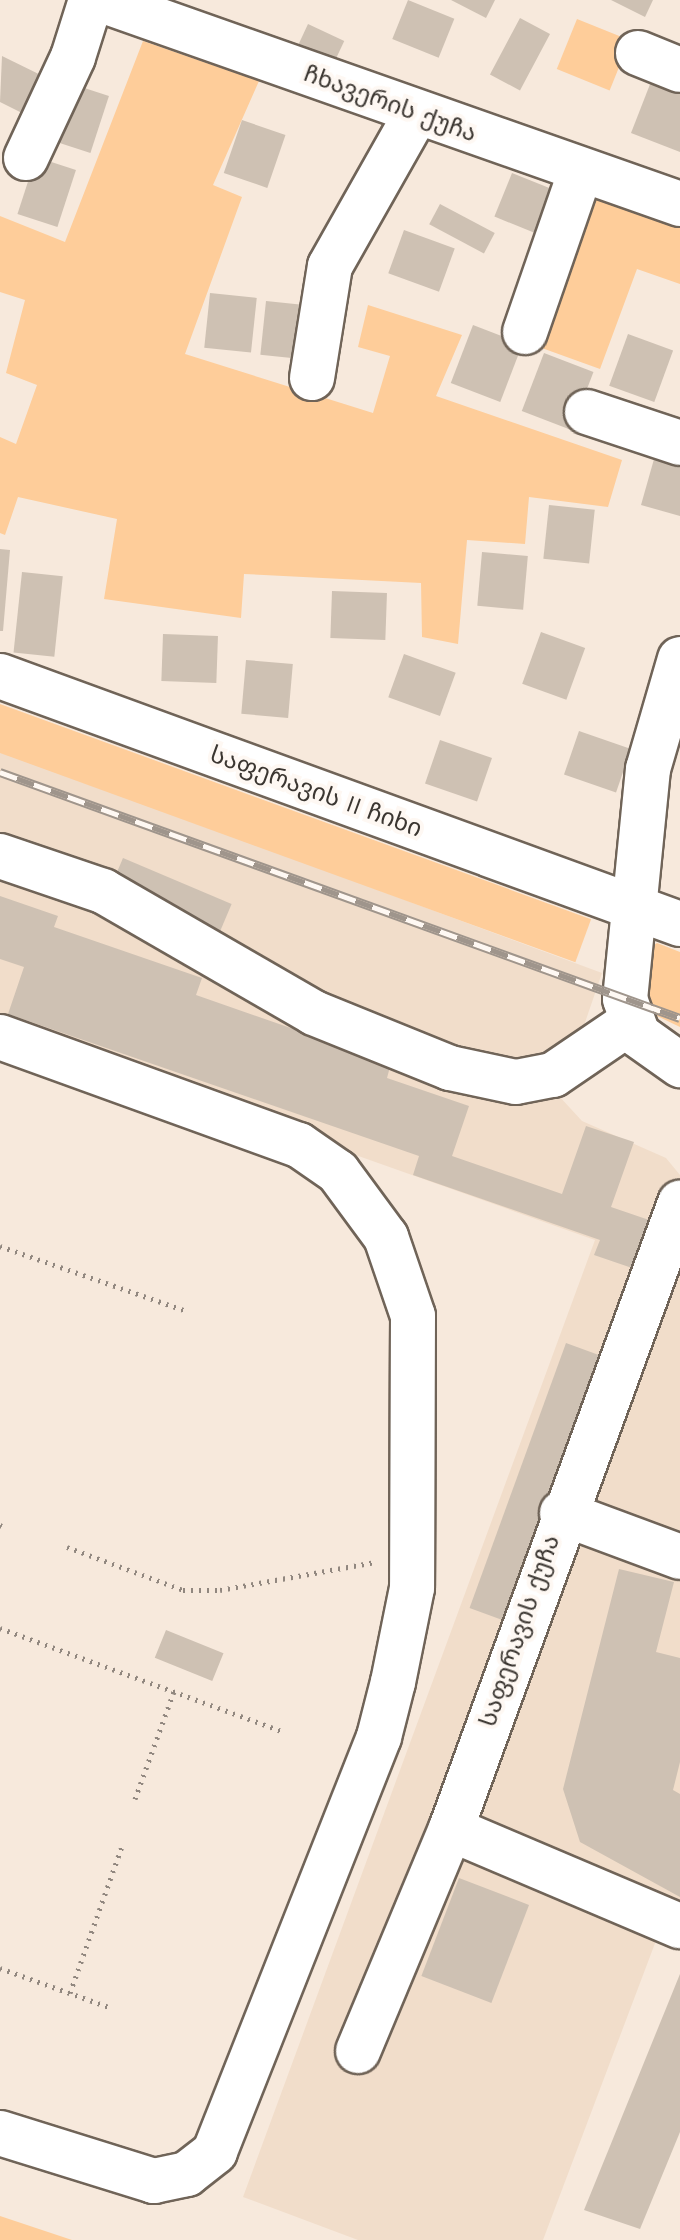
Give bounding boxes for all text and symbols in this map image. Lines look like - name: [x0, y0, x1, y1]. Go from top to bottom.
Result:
- street label: ჩხავერის ქუჩა: [300, 59, 480, 149]
- street label: საფერავის II ჩიხი: [206, 740, 426, 844]
- street label: საფერავის ქუჩა: [474, 1531, 566, 1731]

